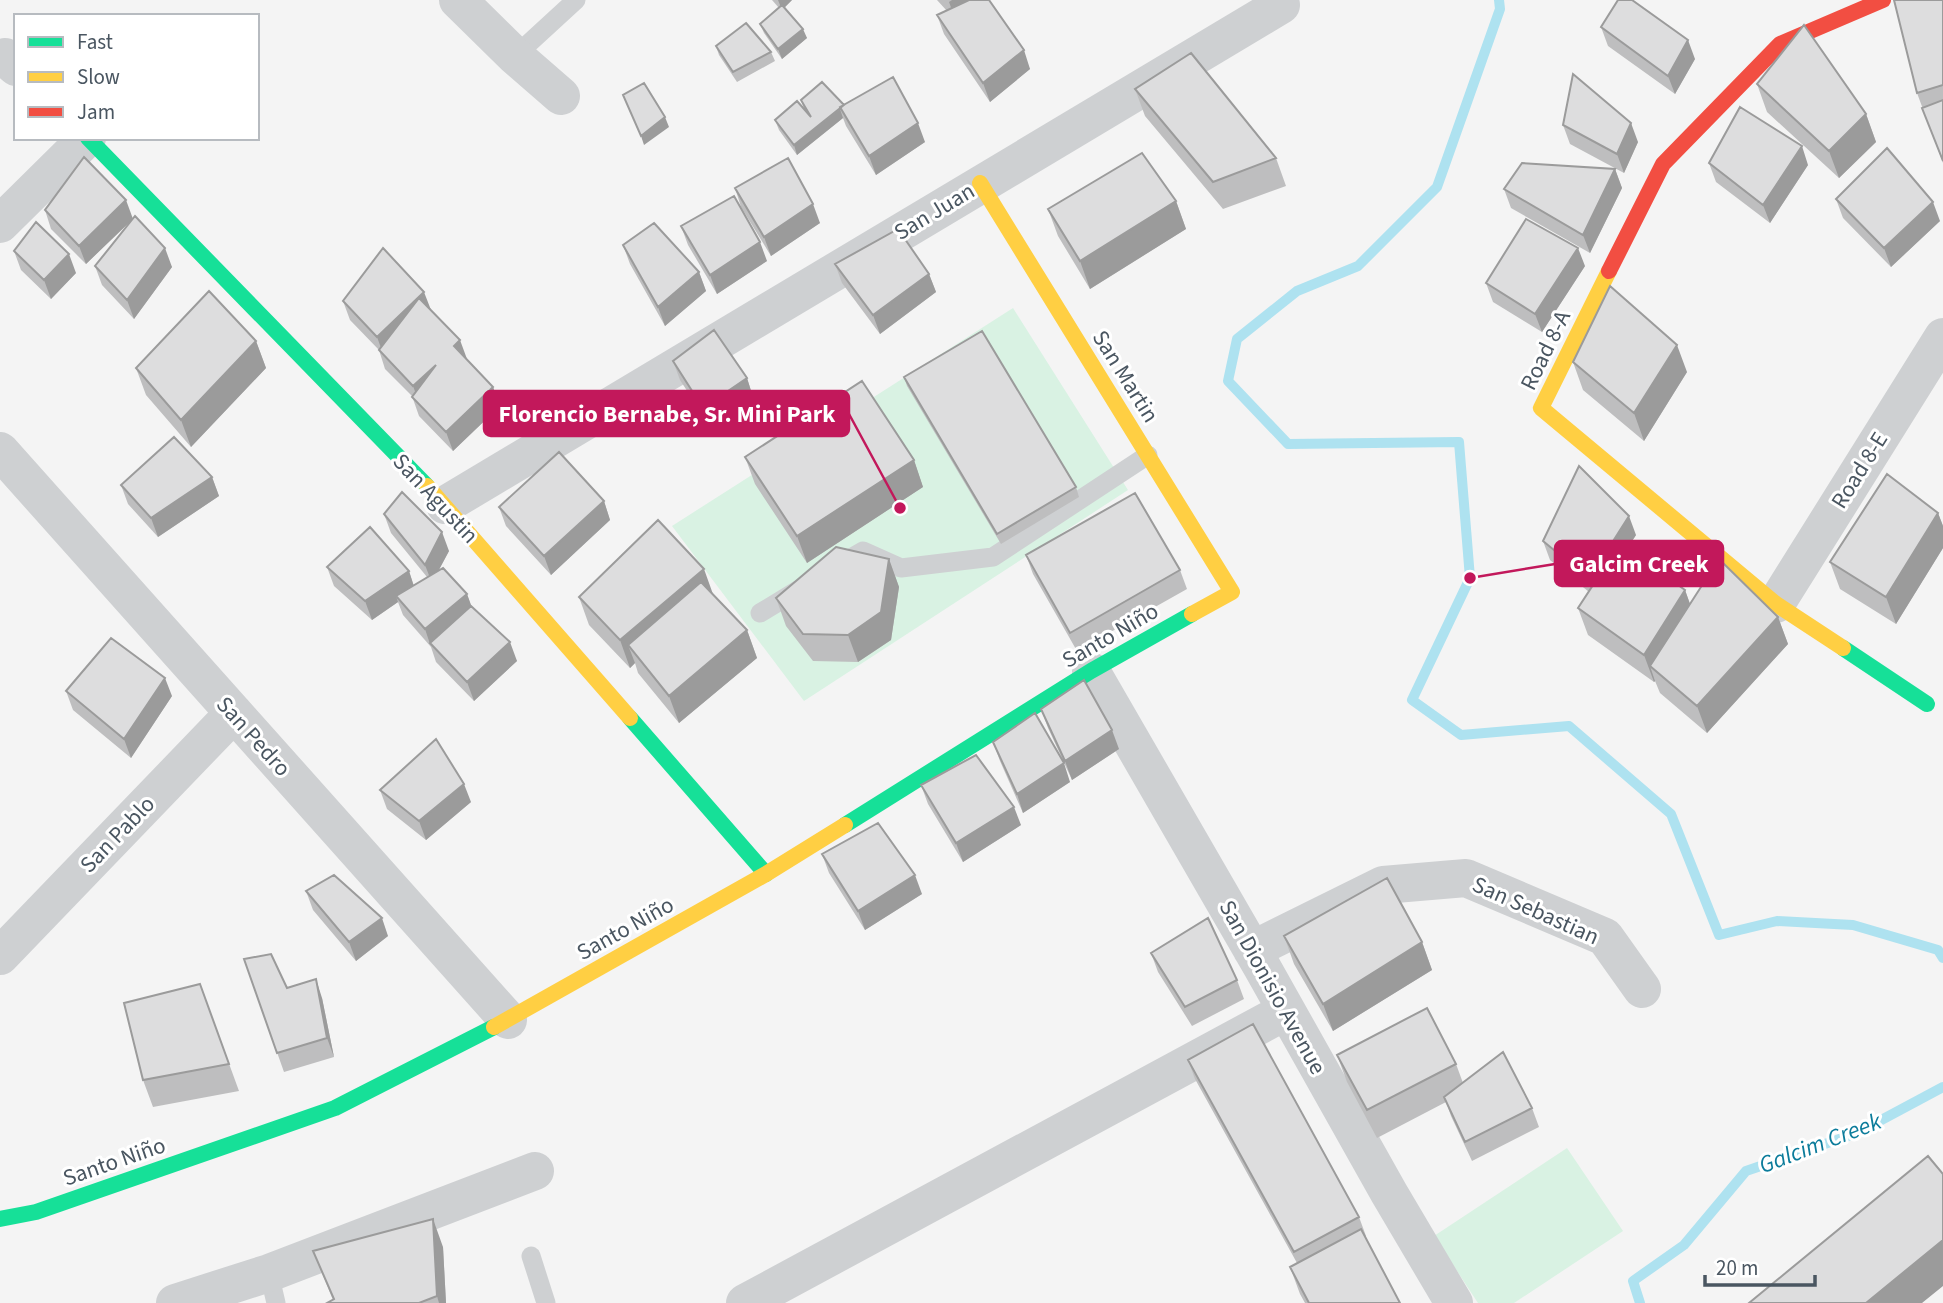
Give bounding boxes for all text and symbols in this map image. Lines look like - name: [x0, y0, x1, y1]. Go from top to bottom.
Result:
- legend: [14, 14, 259, 140]
- text: Fast: [77, 27, 113, 57]
- text: Slow: [77, 62, 120, 92]
- text: Jam: [77, 97, 115, 127]
- street label: San Juan: [888, 174, 981, 248]
- street label: Road 8-A: [1512, 304, 1579, 396]
- street label: San Martin: [1084, 324, 1167, 429]
- callout: Florencio Bernabe, Sr. Mini Park: [484, 391, 849, 436]
- text: Florencio Bernabe, Sr. Mini Park: [499, 397, 836, 432]
- street label: Road 8-E: [1823, 426, 1896, 515]
- street label: San Agustin: [385, 446, 486, 551]
- callout: Galcim Creek: [1555, 541, 1723, 586]
- text: Galcim Creek: [1569, 547, 1710, 582]
- street label: Santo Niño: [1056, 594, 1165, 676]
- street label: San Pedro: [209, 689, 299, 784]
- street label: San Pablo: [72, 788, 162, 880]
- street label: San Sebastian: [1467, 868, 1604, 953]
- street label: Santo Niño: [571, 888, 680, 969]
- street label: San Dionisio Avenue: [1211, 894, 1334, 1080]
- water label: Galcim Creek: [1754, 1104, 1887, 1183]
- street label: Santo Niño: [58, 1129, 170, 1194]
- scale bar: [1705, 1244, 1815, 1288]
- text: 20 m: [1716, 1253, 1758, 1283]

